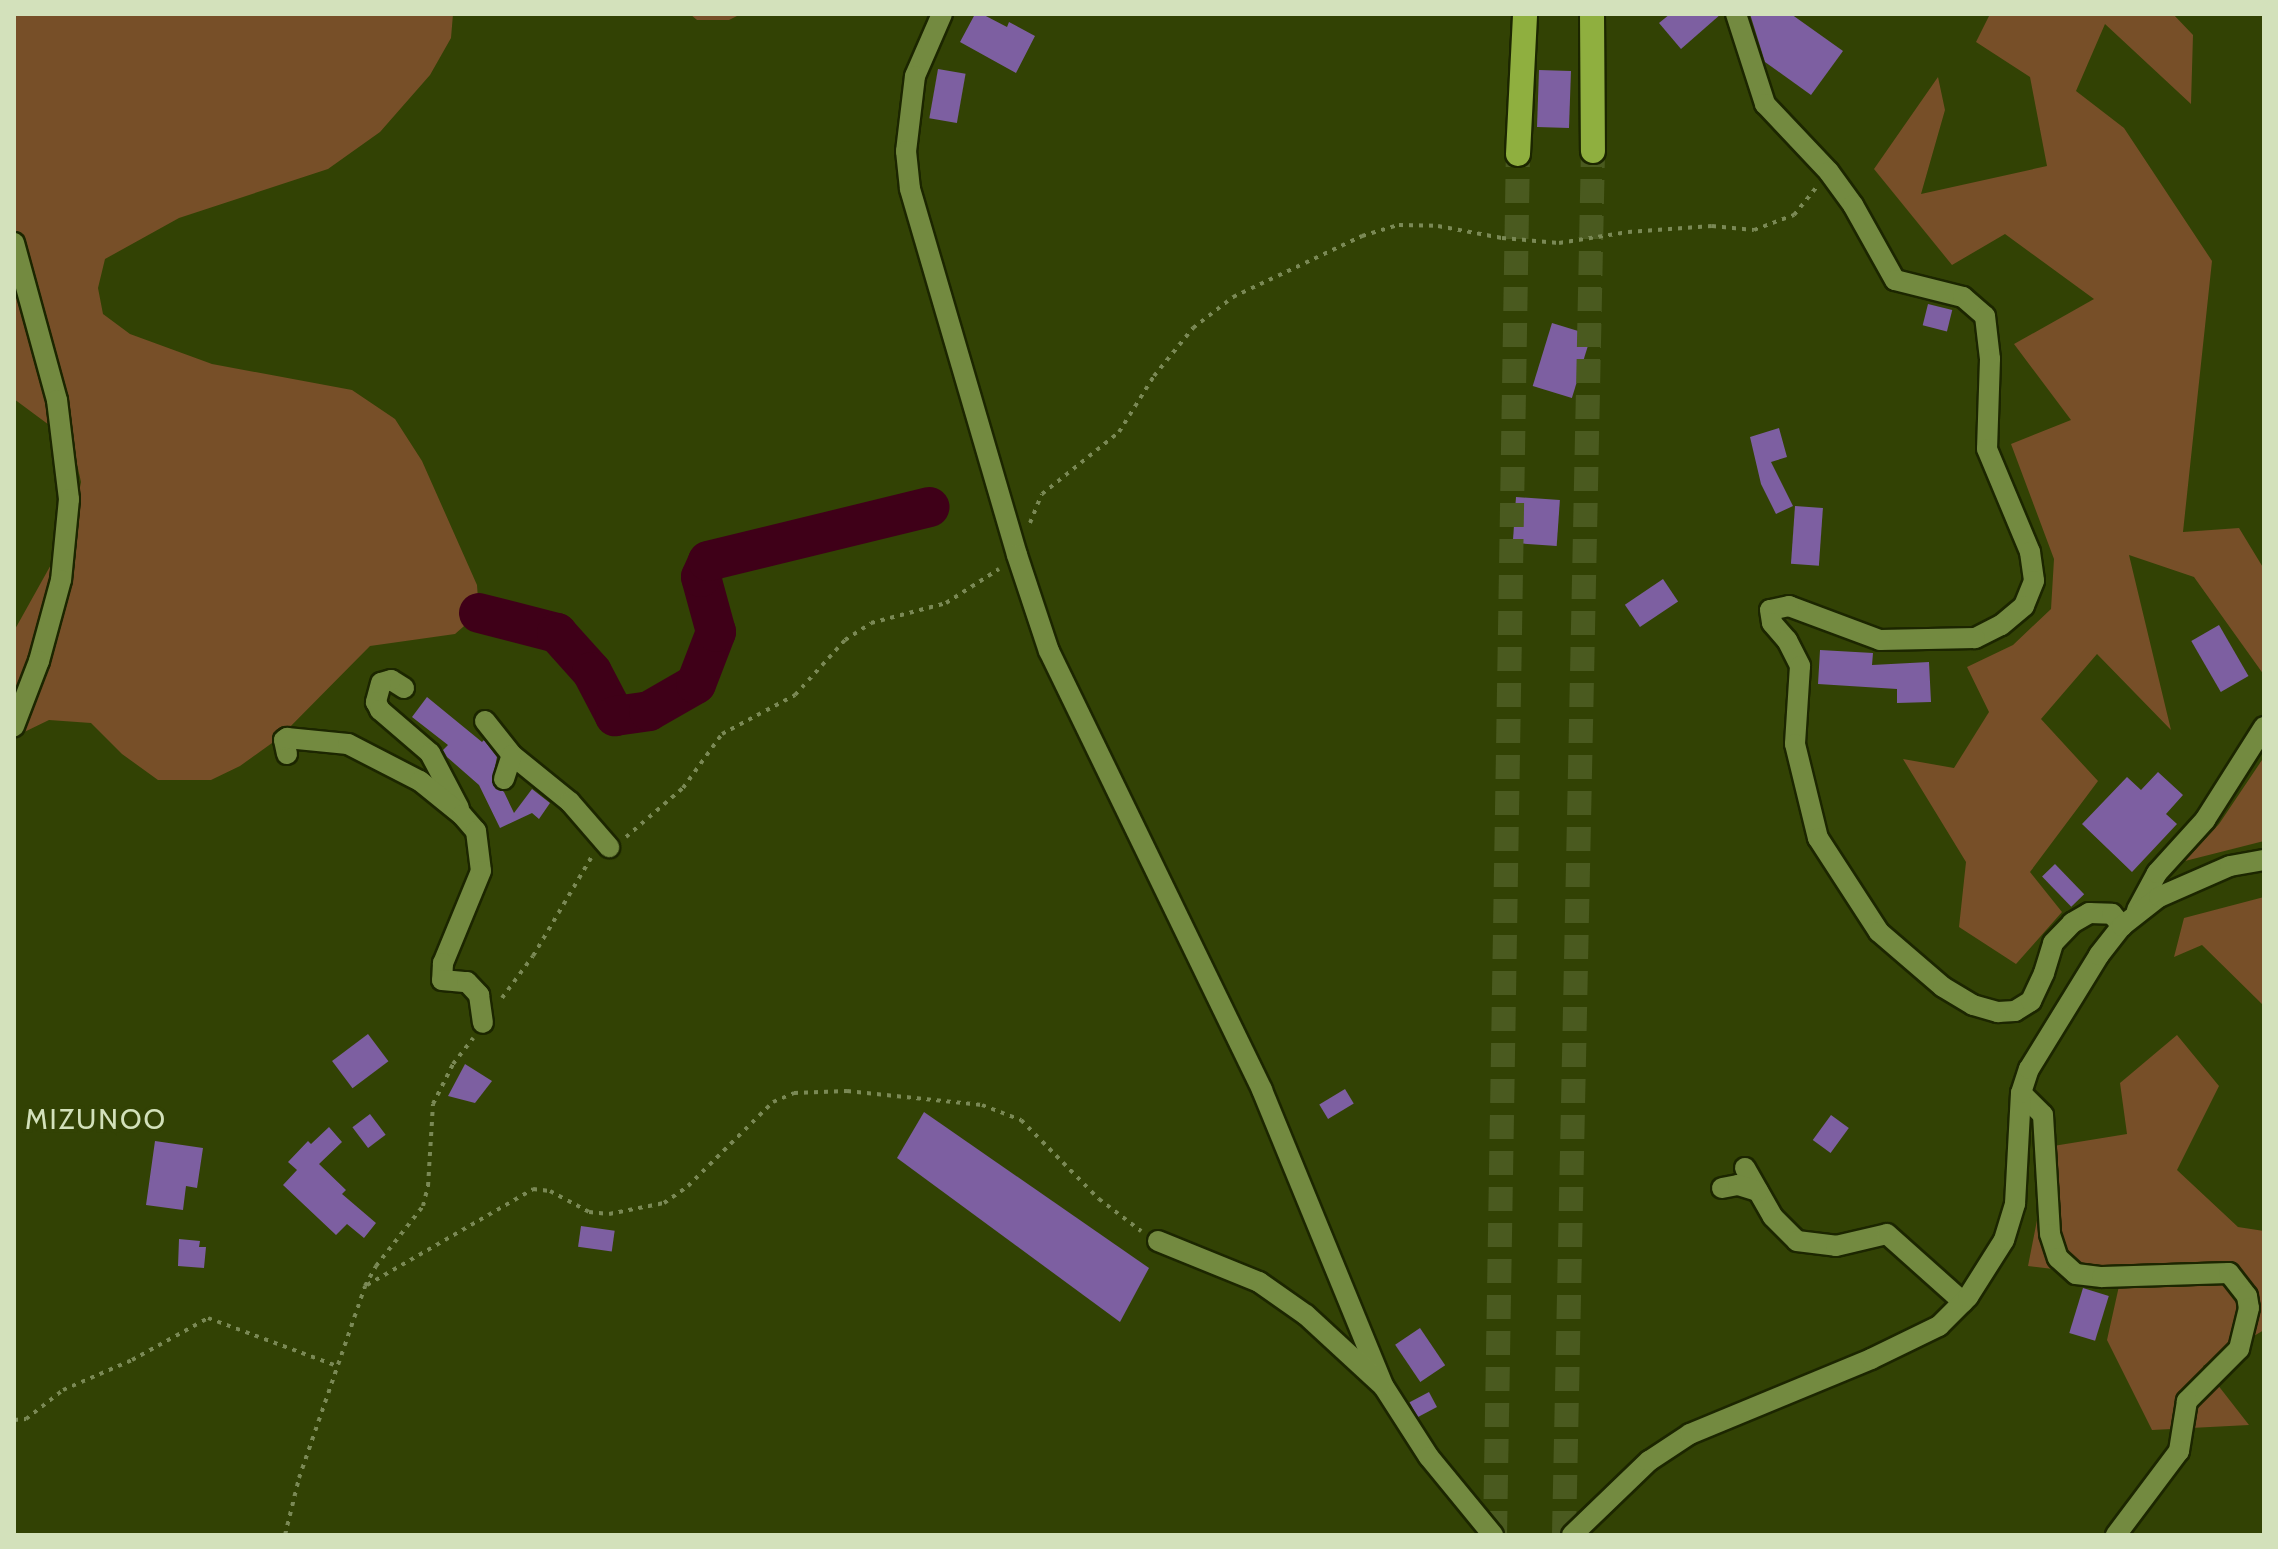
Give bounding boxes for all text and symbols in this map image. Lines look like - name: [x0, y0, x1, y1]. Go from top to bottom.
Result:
- district label: MIZUNOO: [25, 1102, 167, 1136]

